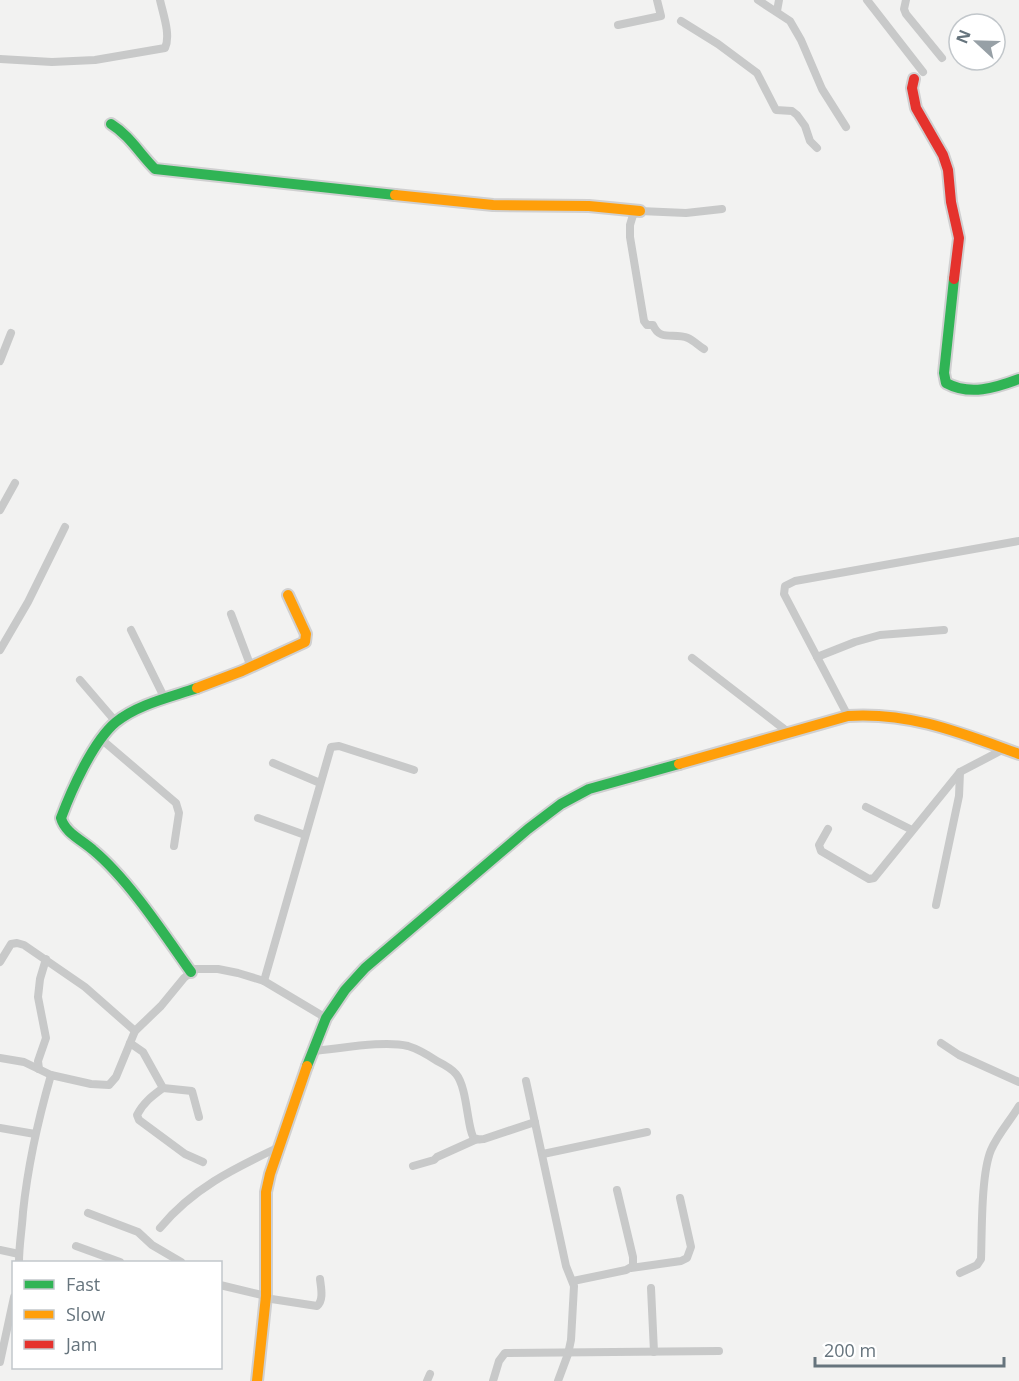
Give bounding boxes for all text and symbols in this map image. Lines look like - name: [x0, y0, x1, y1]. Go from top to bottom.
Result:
- north arrow: [947, 12, 1007, 72]
- text: N: [950, 26, 976, 47]
- legend: [12, 1261, 222, 1369]
- text: Fast: [66, 1272, 100, 1296]
- text: Slow: [66, 1302, 105, 1326]
- scale bar: [815, 1330, 1004, 1368]
- text: Jam: [64, 1332, 98, 1356]
- text: 200 m: [824, 1338, 876, 1362]

